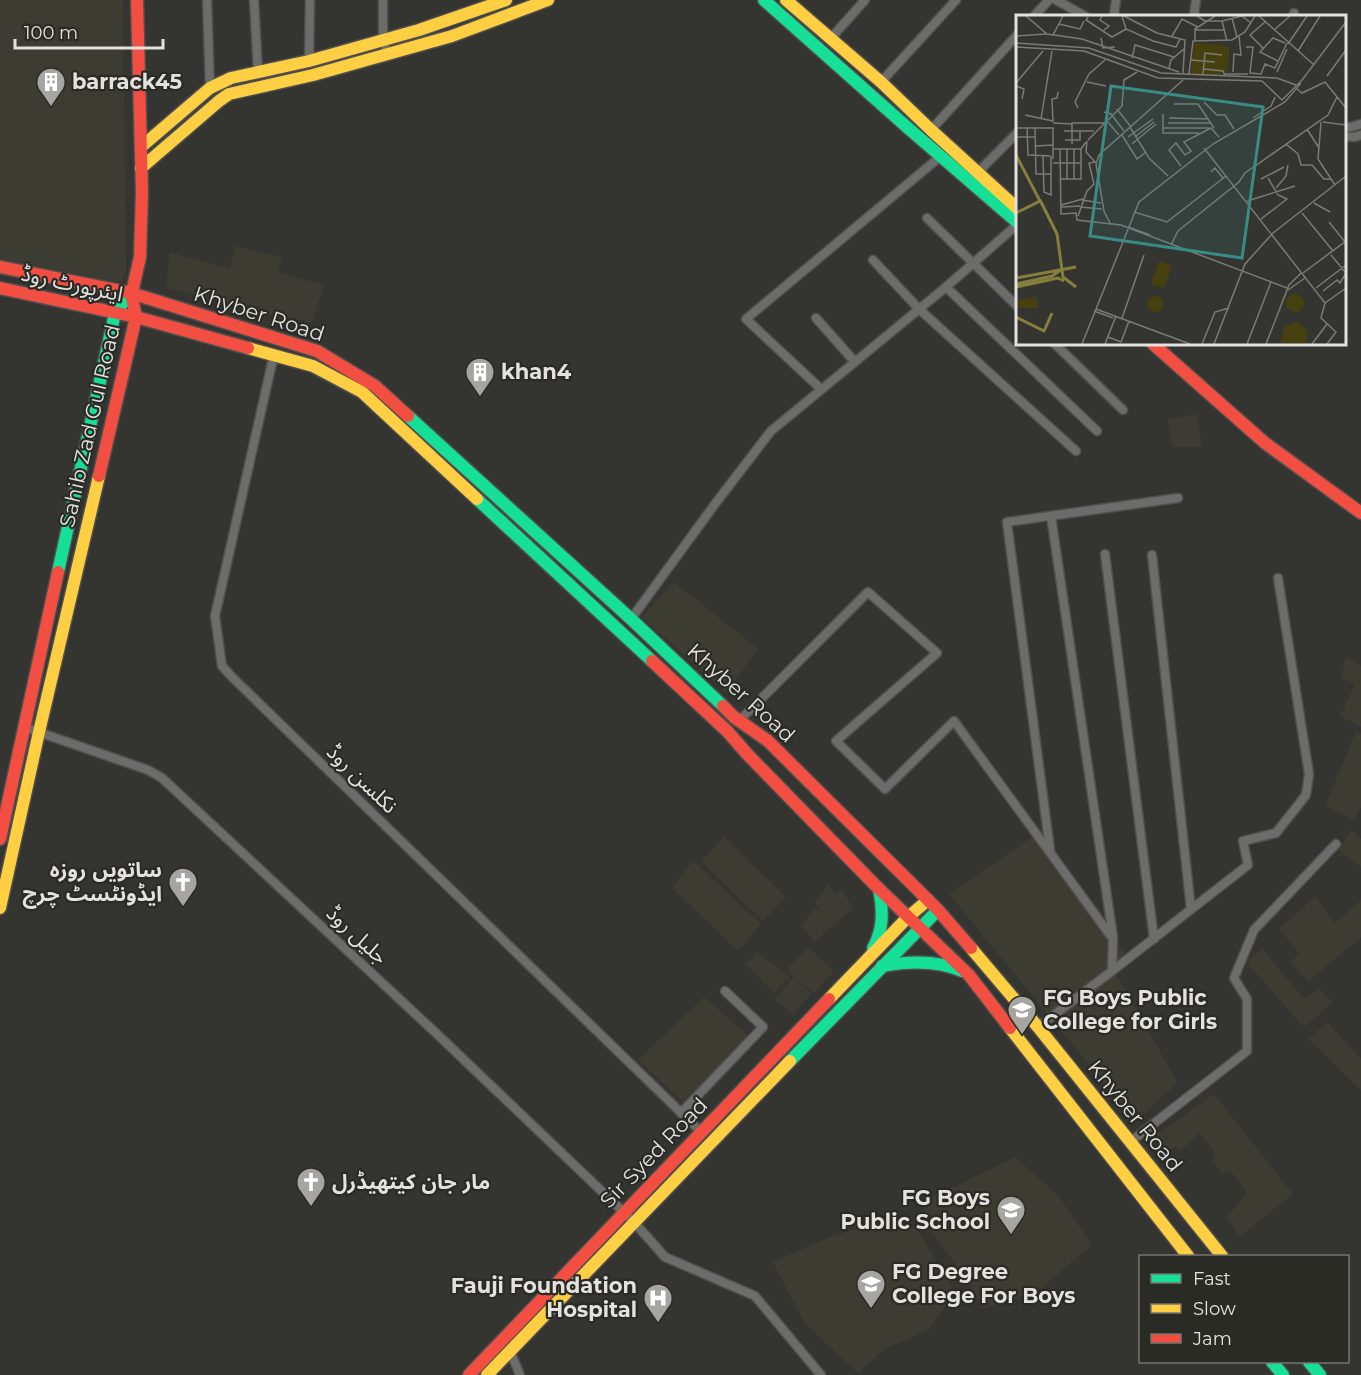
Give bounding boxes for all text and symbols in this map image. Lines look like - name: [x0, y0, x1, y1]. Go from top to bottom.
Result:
- scale bar: [15, 12, 164, 50]
- inset map: [1016, 15, 1346, 345]
- text: 100 m: [24, 22, 78, 44]
- building icon: barrack45: [35, 66, 67, 108]
- place label: barrack45: [72, 69, 182, 94]
- street label: ایئرپورٹ روڈ: [19, 261, 125, 308]
- street label: Khyber Road: [191, 281, 328, 346]
- street label: Sahib Zad Gul Road: [54, 322, 125, 530]
- building icon: khan4: [464, 356, 496, 398]
- place label: khan4: [501, 359, 572, 384]
- street label: Khyber Road: [682, 638, 800, 747]
- street label: نکلسن روڈ: [322, 739, 403, 818]
- place label: ساتویں روزہ ایڈونٹسٹ چرچ: [23, 857, 162, 909]
- church icon: ساتویں روزہ ایڈونٹسٹ چرچ: [167, 866, 199, 908]
- street label: جلیل روڈ: [322, 900, 393, 969]
- place label: FG Boys Public College for Girls: [1043, 985, 1217, 1034]
- school or university icon: FG Boys Public College for Girls: [1006, 994, 1038, 1036]
- street label: Khyber Road: [1083, 1055, 1188, 1176]
- street label: Sir Syed Road: [595, 1092, 713, 1213]
- church icon: مار جان کیتھیڈرل: [295, 1166, 327, 1208]
- place label: مار جان کیتھیڈرل: [332, 1169, 490, 1194]
- place label: FG Boys Public School: [841, 1185, 990, 1234]
- school or university icon: FG Boys Public School: [995, 1194, 1027, 1236]
- legend: [1139, 1255, 1349, 1363]
- place label: FG Degree College For Boys: [892, 1259, 1075, 1308]
- school or university icon: FG Degree College For Boys: [855, 1268, 887, 1310]
- text: Fast: [1193, 1268, 1231, 1290]
- place label: Fauji Foundation Hospital: [451, 1273, 637, 1322]
- hospital icon: Fauji Foundation Hospital: [642, 1282, 674, 1324]
- text: Slow: [1193, 1298, 1236, 1320]
- text: Jam: [1192, 1328, 1232, 1350]

